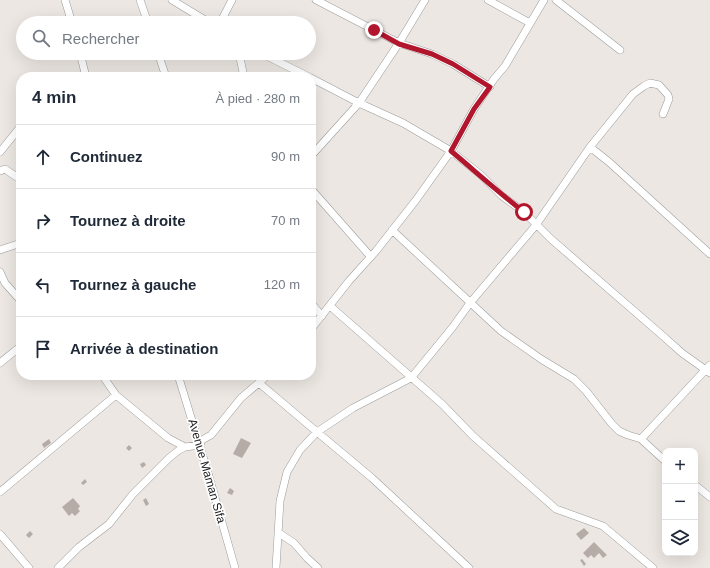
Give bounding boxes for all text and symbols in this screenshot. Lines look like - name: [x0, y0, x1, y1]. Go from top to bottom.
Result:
- search box: [16, 16, 316, 60]
- route end: [365, 21, 383, 39]
- icon: search: [30, 27, 52, 49]
- text: Rechercher: [62, 30, 140, 47]
- text: 4 min: [32, 88, 76, 107]
- text: À pied · 280 m: [215, 91, 300, 106]
- icon: ahead: [32, 146, 54, 168]
- text: Continuez: [70, 148, 143, 165]
- text: 90 m: [271, 149, 300, 164]
- route start: [515, 203, 533, 221]
- icon: right: [32, 210, 54, 232]
- text: Tournez à droite: [70, 212, 186, 229]
- text: 70 m: [271, 213, 300, 228]
- icon: left: [32, 274, 54, 296]
- text: Tournez à gauche: [70, 276, 196, 293]
- text: 120 m: [264, 277, 300, 292]
- icon: arrive: [32, 338, 54, 360]
- text: Arrivée à destination: [70, 340, 218, 357]
- street label: Avenue Maman Sifa: [185, 417, 229, 525]
- map controls: [662, 448, 698, 556]
- button: +: [662, 448, 698, 484]
- button: −: [662, 484, 698, 520]
- button: layers: [662, 520, 698, 556]

